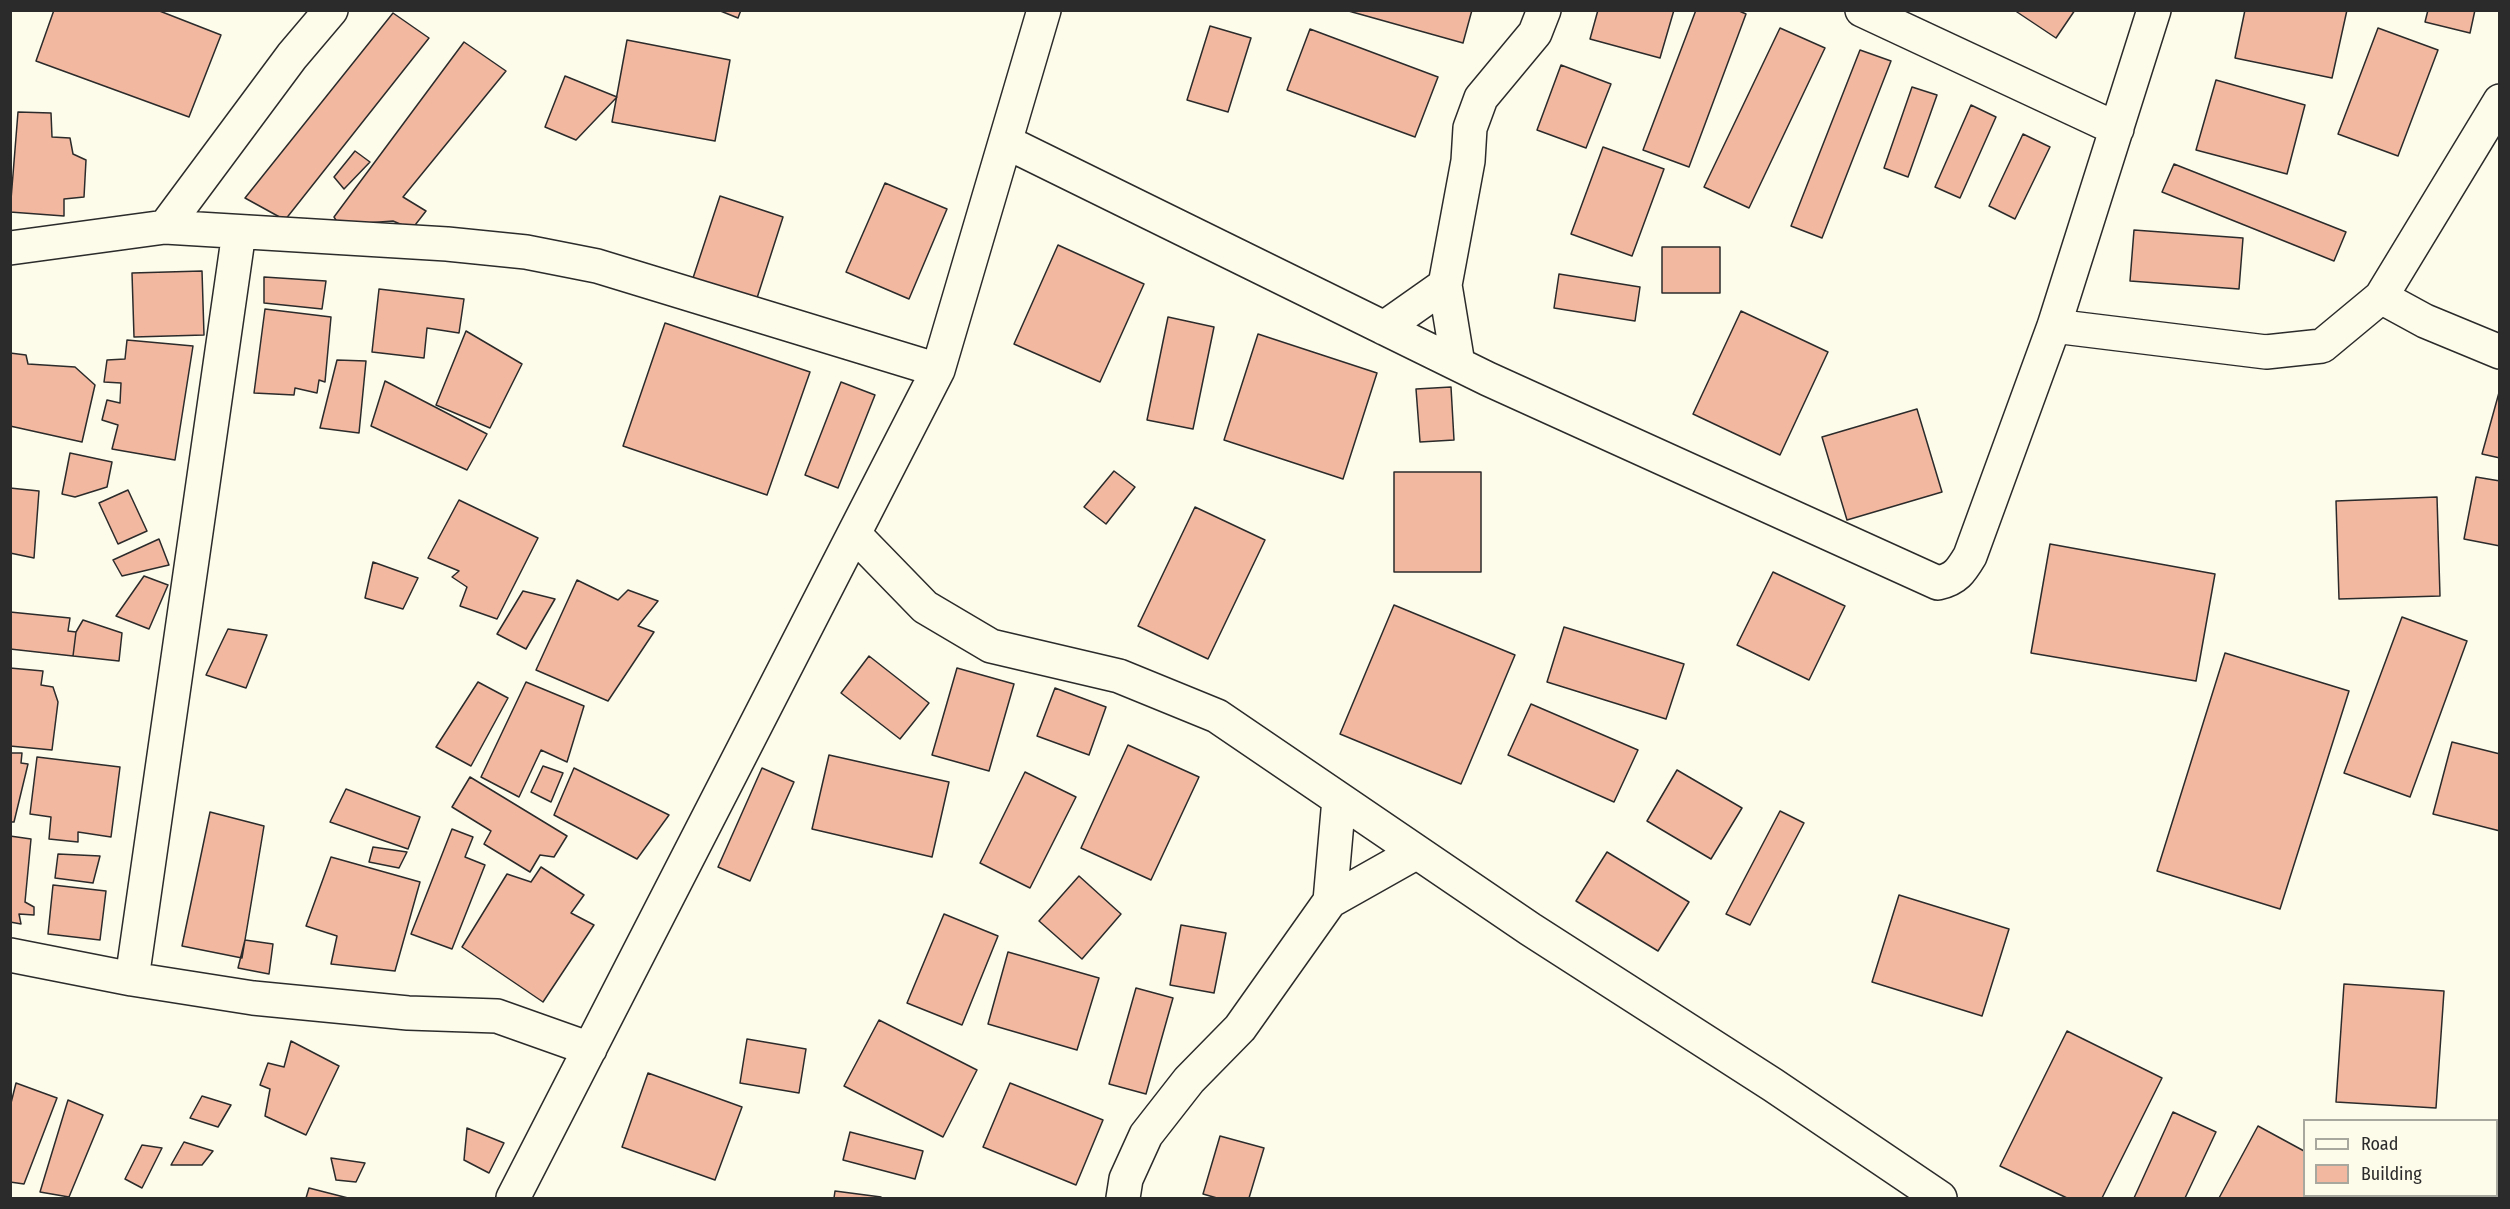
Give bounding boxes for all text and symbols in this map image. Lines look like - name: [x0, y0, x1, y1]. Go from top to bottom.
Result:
- legend: [2303, 1119, 2498, 1197]
- text: Road: [2361, 1133, 2398, 1155]
- text: Building: [2361, 1163, 2422, 1185]

